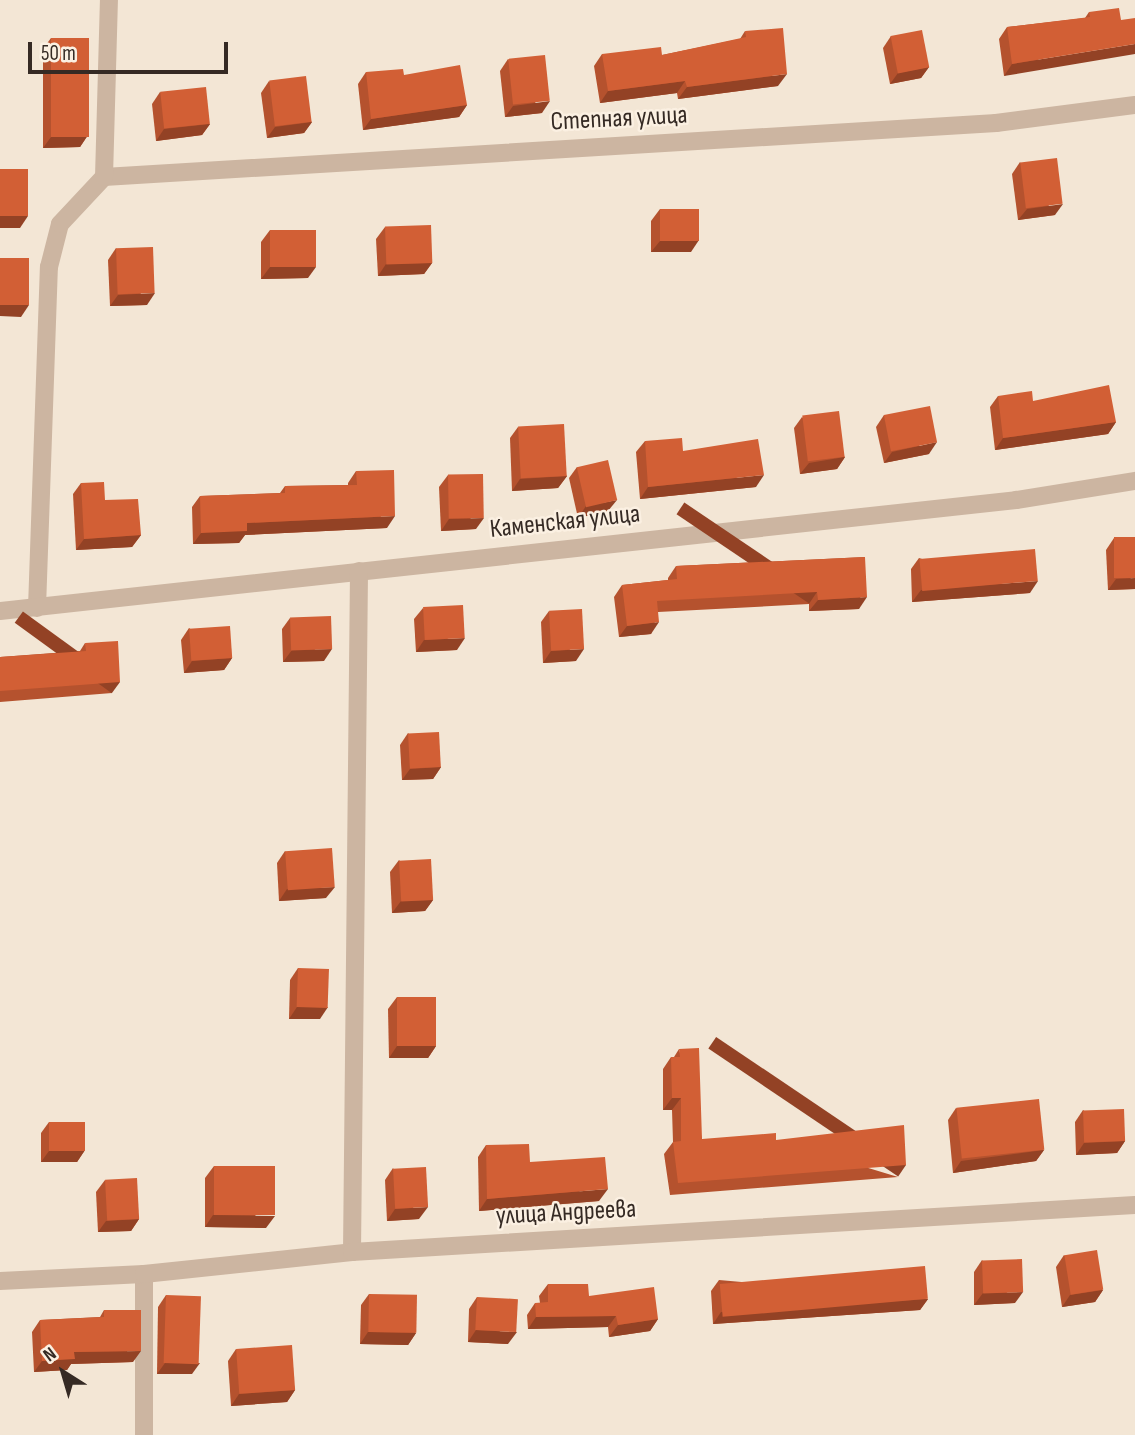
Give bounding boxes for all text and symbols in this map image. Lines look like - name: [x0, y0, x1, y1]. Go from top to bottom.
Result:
- scale bar: [32, 28, 231, 72]
- text: 50 m: [41, 41, 76, 66]
- street label: Степная улица: [550, 100, 688, 138]
- street label: Каменская улица: [488, 499, 642, 545]
- street label: улица Андреева: [495, 1194, 637, 1232]
- north arrow: [28, 1337, 98, 1407]
- text: N: [39, 1343, 61, 1367]

